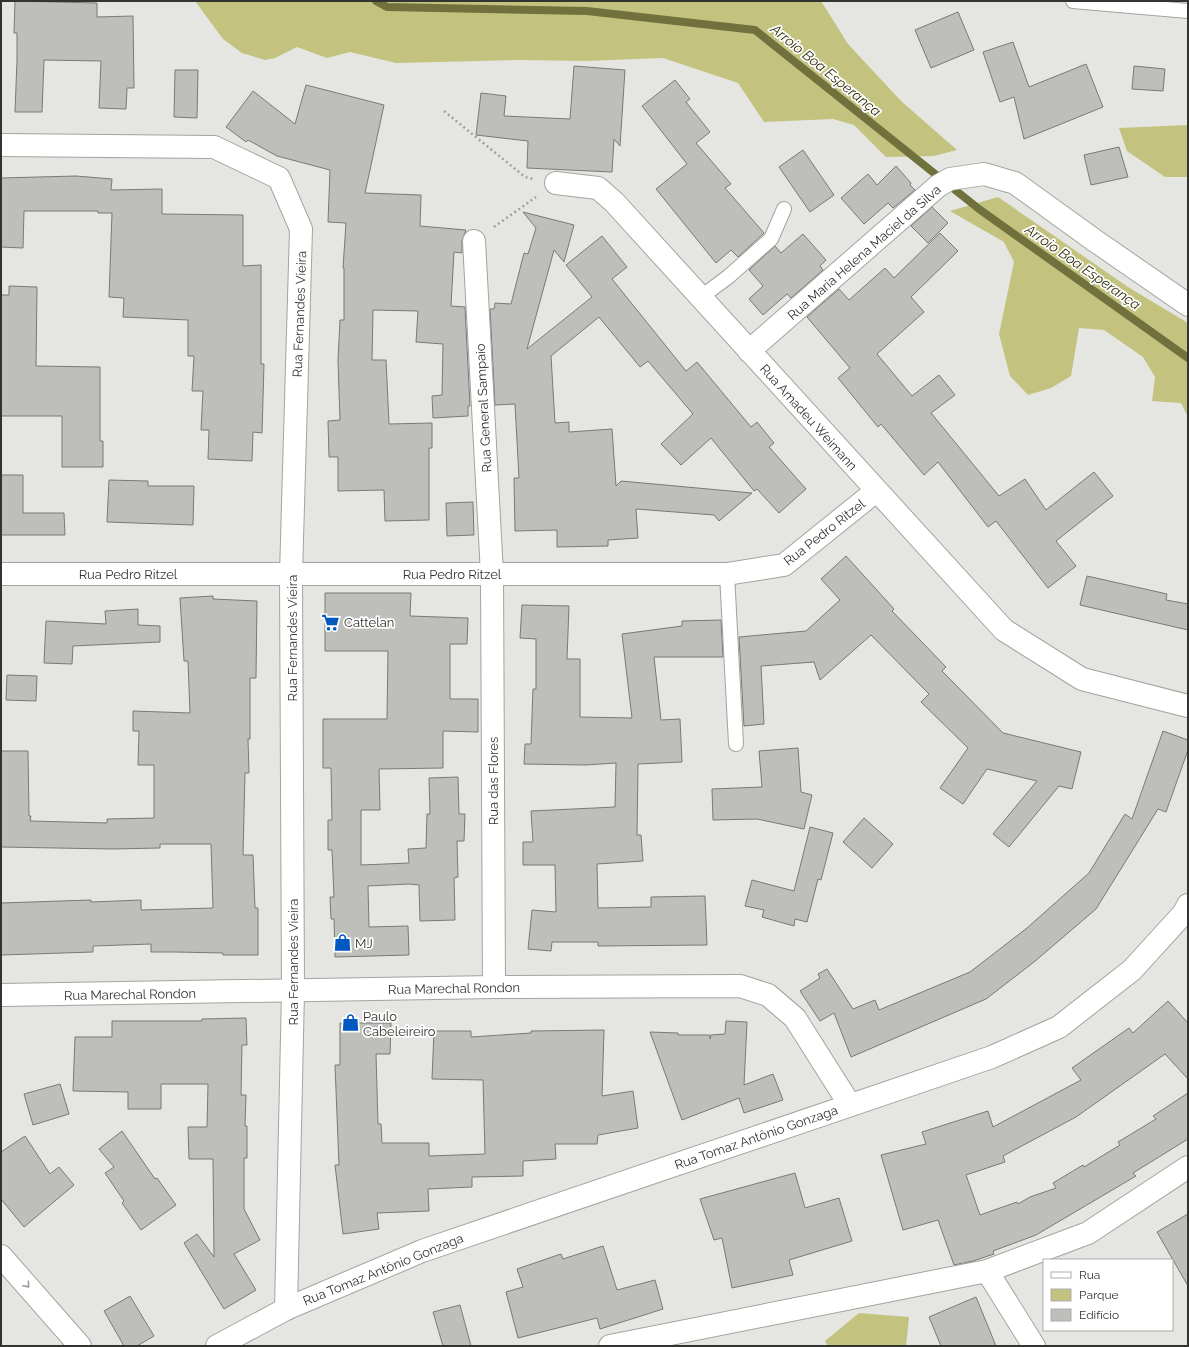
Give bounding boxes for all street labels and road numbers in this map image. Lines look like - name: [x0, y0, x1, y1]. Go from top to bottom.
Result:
- street label: Rua Maria Helena Maciel da Silva: [785, 182, 944, 323]
- street label: Rua Fernandes Vieira: [290, 250, 309, 378]
- street label: Rua General Sampaio: [473, 343, 494, 473]
- street label: Rua Amadeu Weimann: [757, 361, 860, 473]
- street label: Rua Pedro Ritzel: [781, 496, 868, 569]
- street label: Rua Pedro Ritzel: [79, 567, 178, 582]
- street label: Rua Pedro Ritzel: [403, 567, 502, 582]
- street label: Rua Fernandes Vieira: [285, 575, 300, 701]
- street label: Rua das Flores: [486, 737, 501, 825]
- street label: Rua Fernandes Vieira: [286, 899, 301, 1025]
- street label: Rua Marechal Rondon: [388, 980, 520, 997]
- street label: Rua Marechal Rondon: [64, 986, 196, 1003]
- street label: Rua Tomaz Antônio Gonzaga: [673, 1102, 840, 1173]
- street label: Rua Tomaz Antônio Gonzaga: [301, 1230, 466, 1309]

